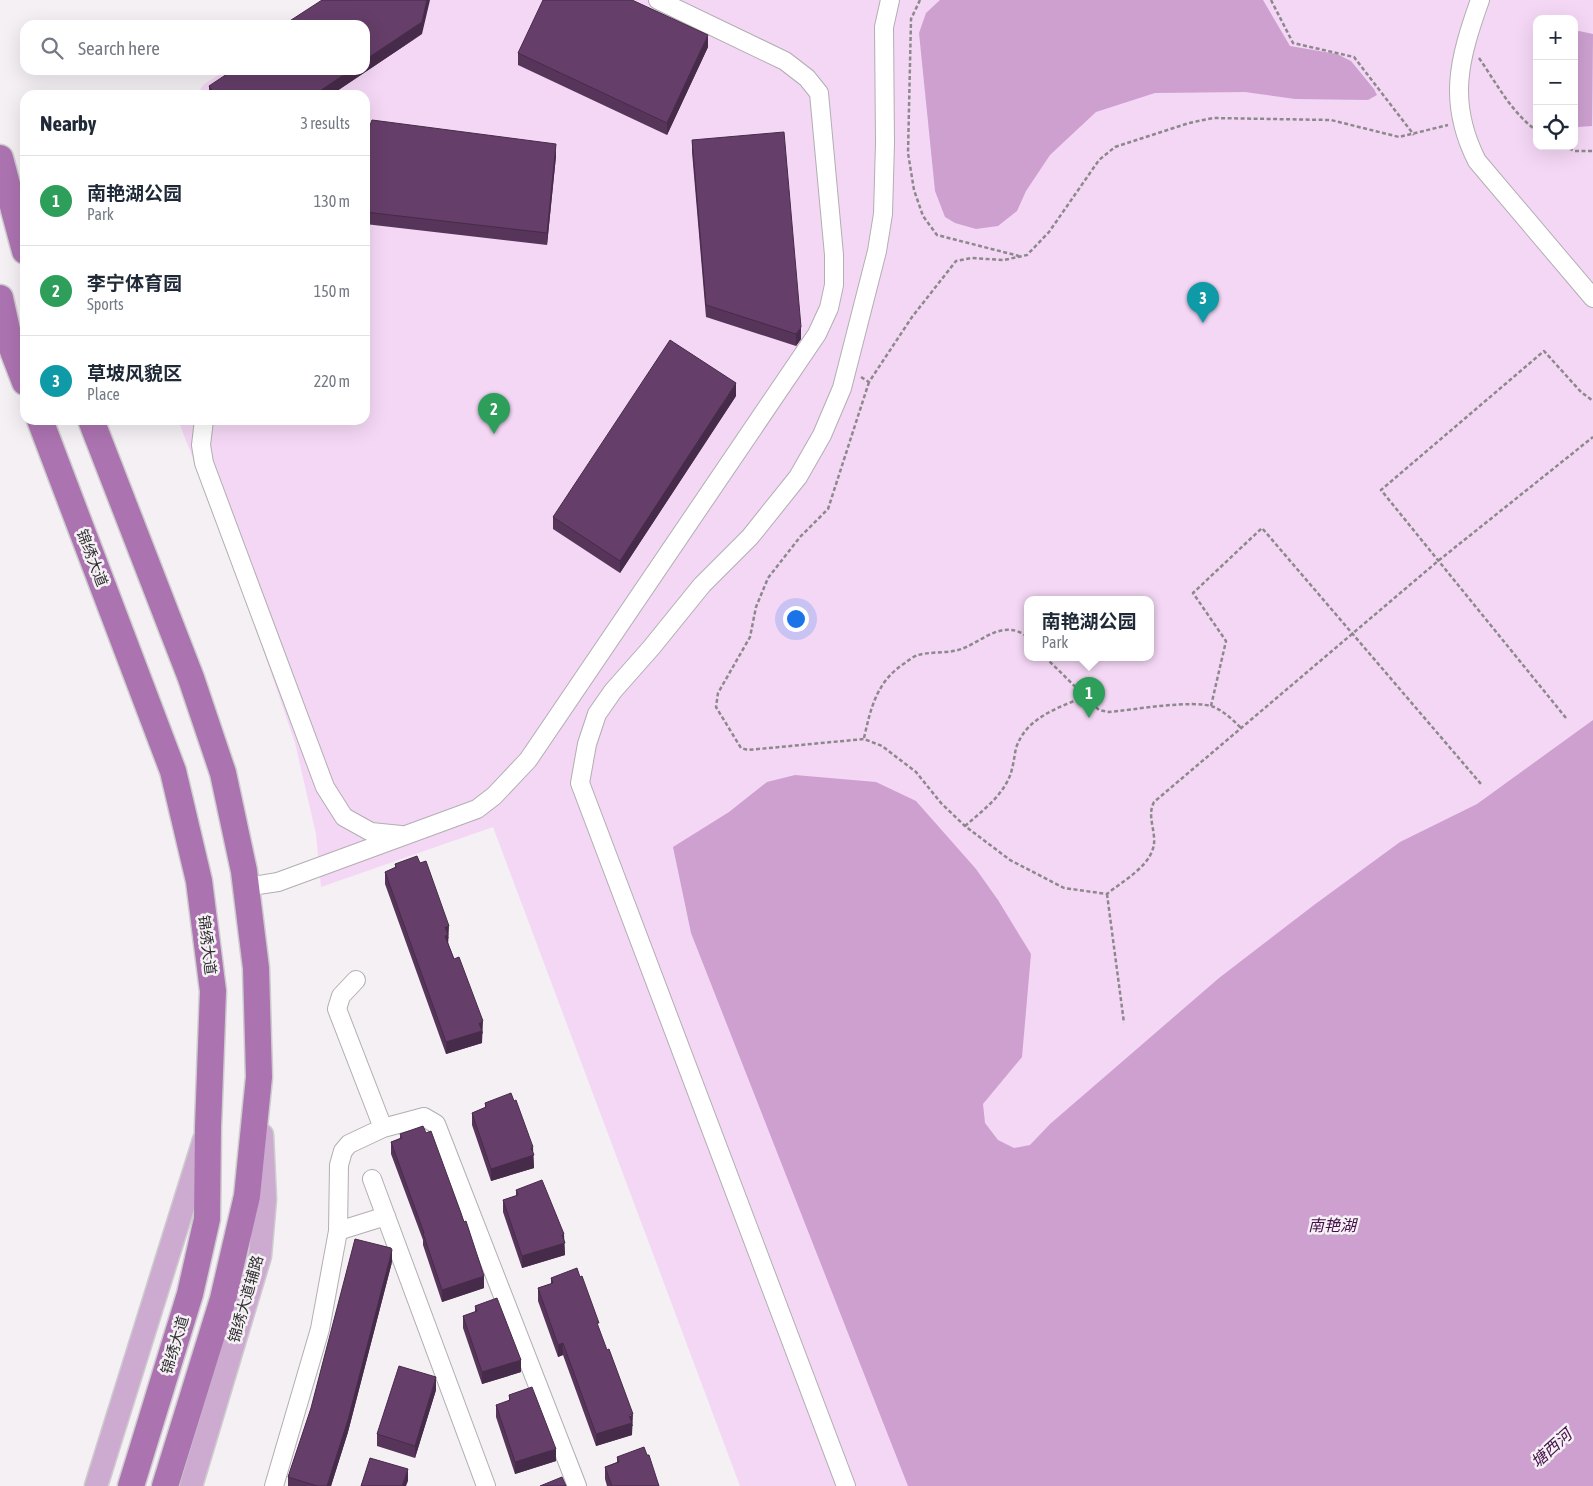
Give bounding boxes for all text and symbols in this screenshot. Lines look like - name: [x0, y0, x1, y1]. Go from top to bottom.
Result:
- map controls: [1533, 15, 1578, 150]
- button: +: [1533, 15, 1578, 60]
- search box: [20, 20, 370, 75]
- icon: search: [38, 34, 66, 62]
- text: Search here: [78, 37, 160, 59]
- button: −: [1533, 60, 1578, 105]
- button: locate: [1533, 105, 1578, 150]
- text: Nearby: [40, 111, 96, 135]
- text: 3 results: [300, 114, 350, 132]
- text: 南艳湖公园: [87, 182, 182, 204]
- text: 1: [52, 192, 60, 210]
- text: 130 m: [314, 192, 350, 210]
- text: Park: [87, 205, 114, 223]
- text: 李宁体育园: [87, 272, 182, 294]
- text: 2: [52, 282, 60, 300]
- text: 150 m: [314, 282, 350, 300]
- pin: 3: [1187, 282, 1219, 323]
- text: Sports: [87, 295, 124, 313]
- text: 草坡风貌区: [87, 362, 182, 384]
- text: 3: [52, 372, 60, 390]
- text: 220 m: [314, 372, 350, 390]
- text: Place: [87, 385, 120, 403]
- pin: 2: [478, 393, 510, 434]
- street label: 锦绣大道: [74, 527, 111, 589]
- popup: [1024, 596, 1154, 661]
- your location: [783, 606, 809, 632]
- text: 南艳湖公园: [1041, 610, 1137, 632]
- text: Park: [1041, 633, 1068, 651]
- pin: 1: [1073, 677, 1105, 718]
- street label: 锦绣大道: [195, 914, 220, 976]
- water label: 南艳湖: [1308, 1216, 1359, 1234]
- street label: 锦绣大道辅路: [225, 1253, 266, 1344]
- street label: 锦绣大道: [158, 1314, 191, 1376]
- water label: 塘西河: [1527, 1423, 1577, 1471]

